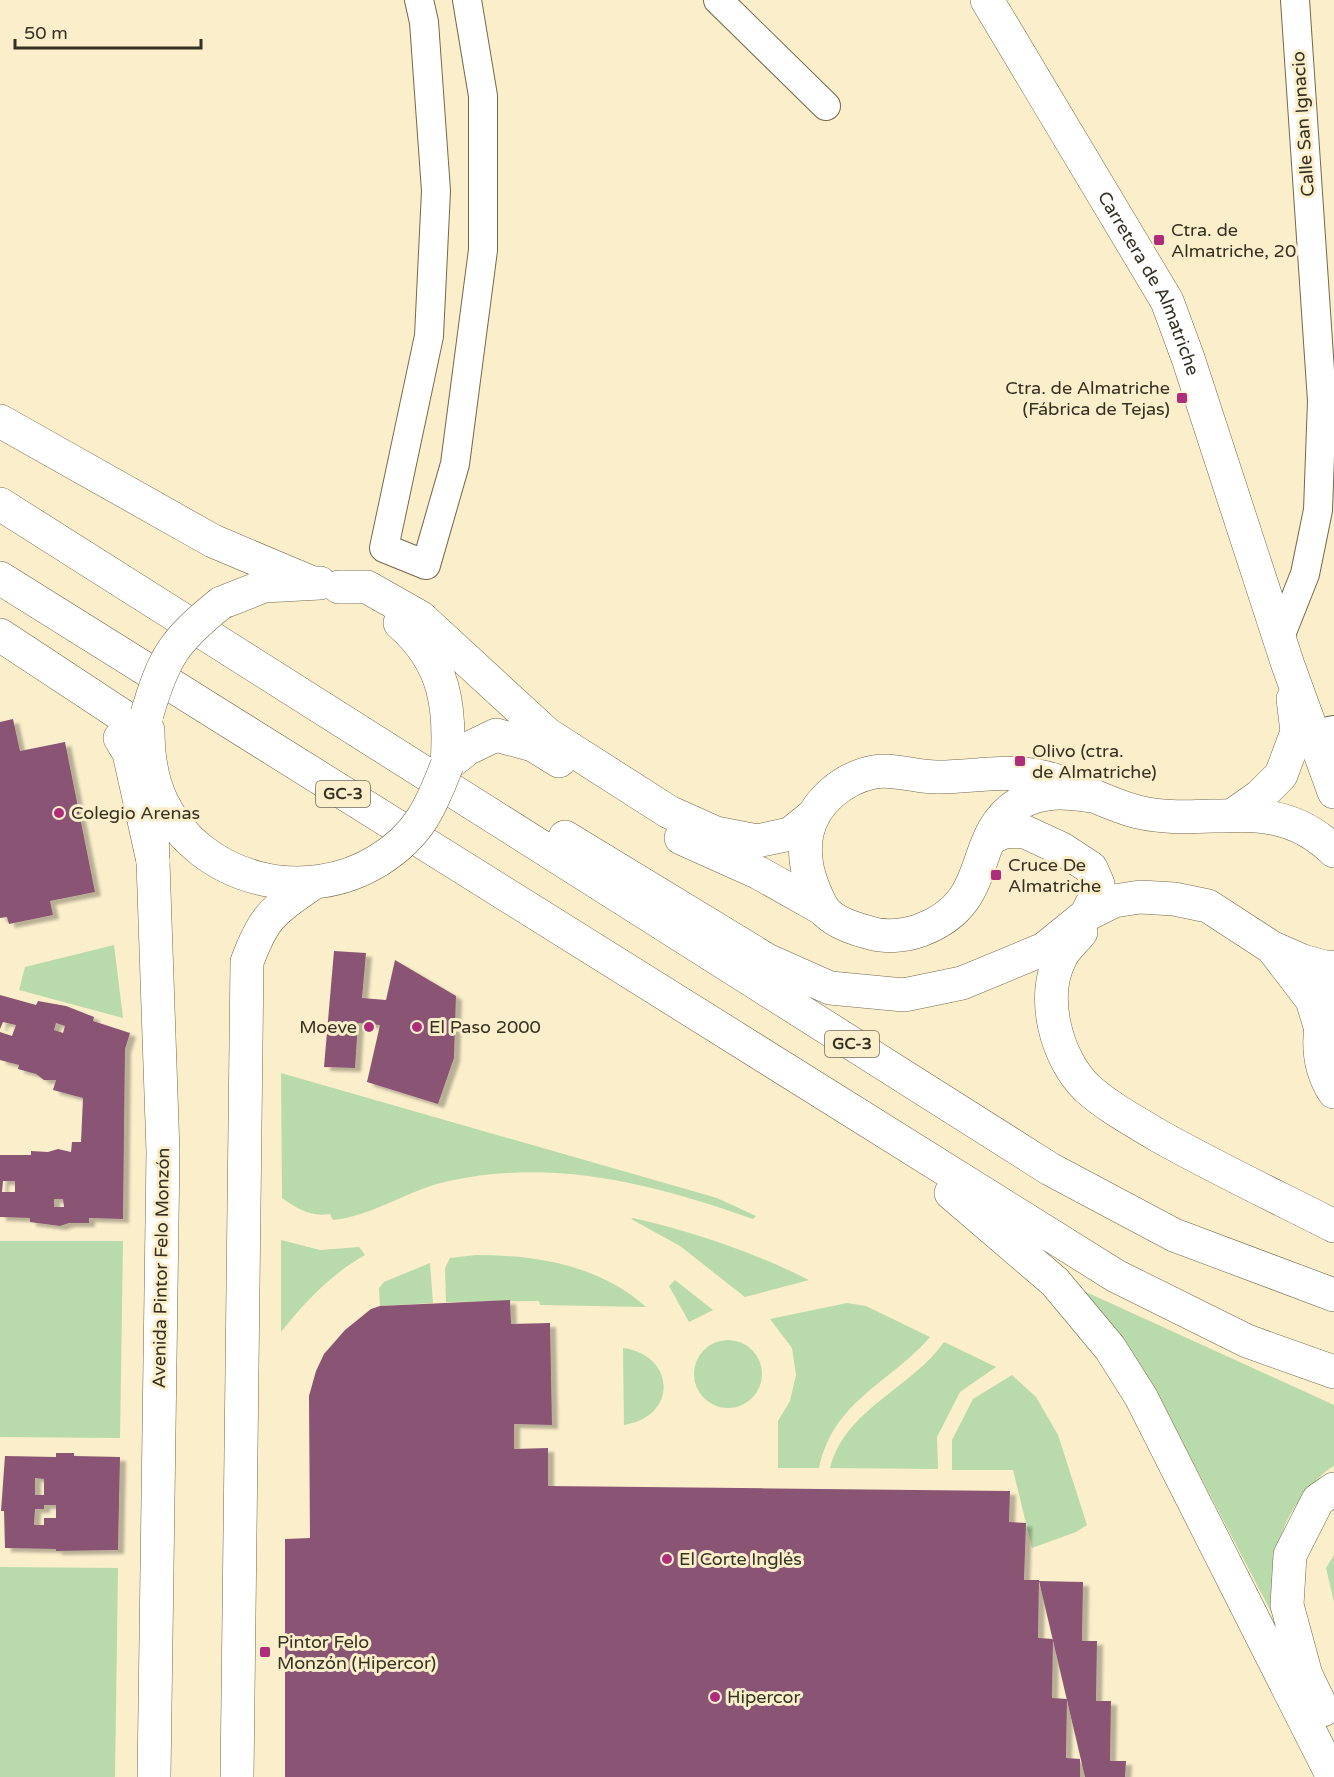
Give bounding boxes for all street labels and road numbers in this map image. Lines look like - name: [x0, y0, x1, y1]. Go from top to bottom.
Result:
- street label: Calle San Ignacio: [1287, 51, 1319, 197]
- street label: Carretera de Almatriche: [1093, 187, 1204, 378]
- road number: GC-3: [316, 781, 370, 807]
- road number: GC-3: [825, 1031, 879, 1057]
- street label: Avenida Pintor Felo Monzón: [148, 1147, 174, 1389]

